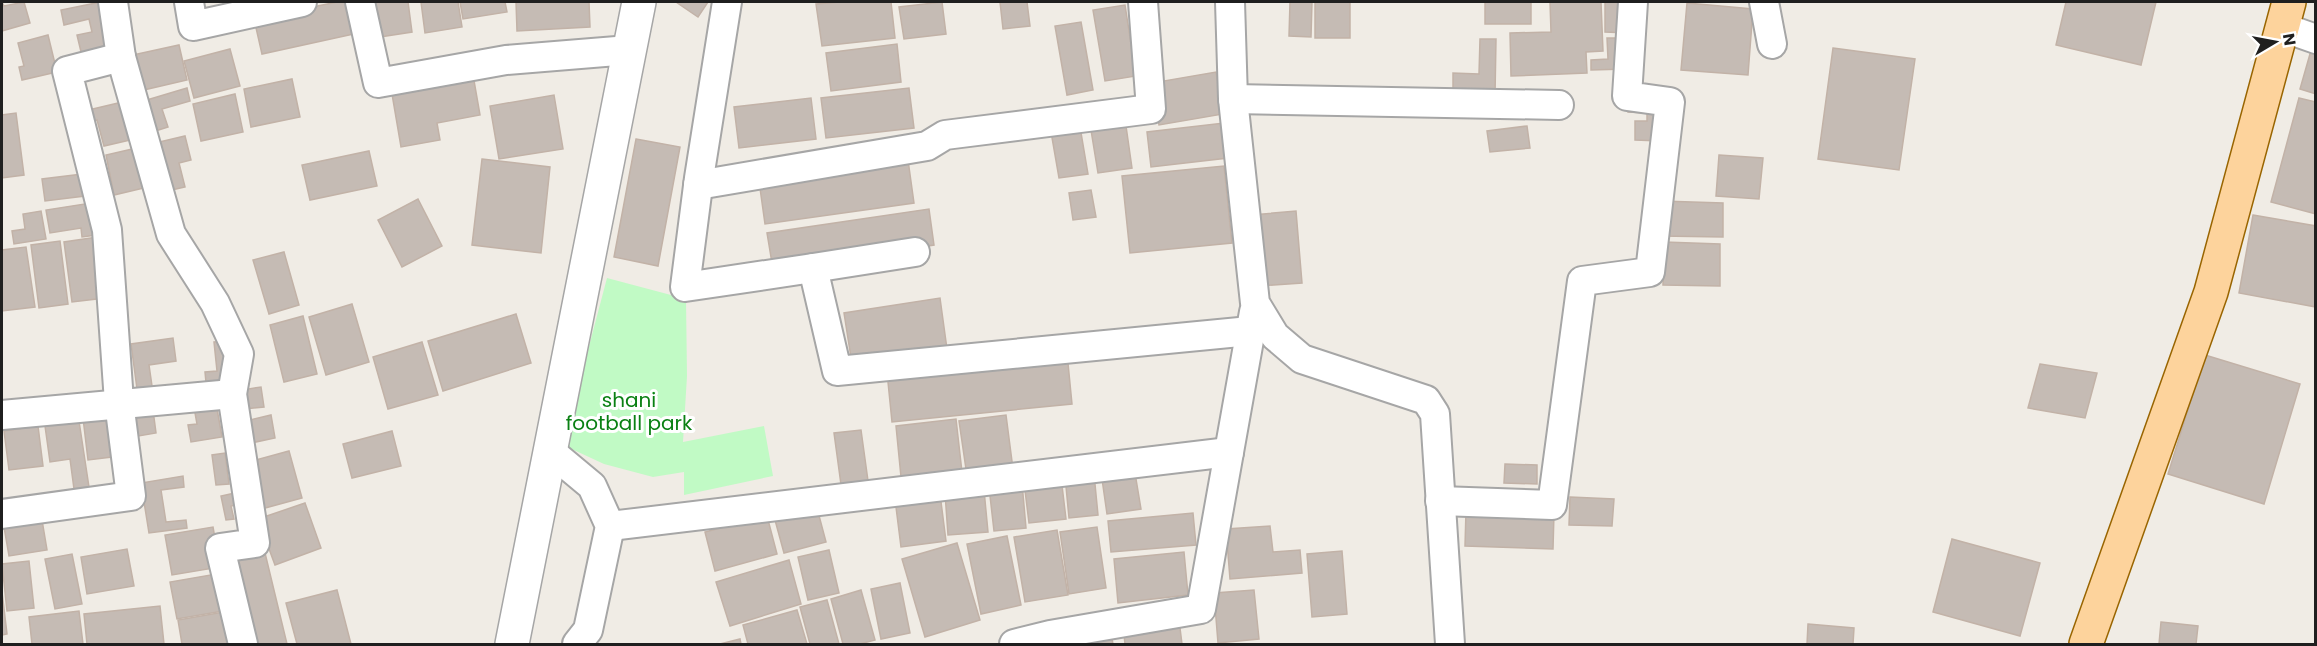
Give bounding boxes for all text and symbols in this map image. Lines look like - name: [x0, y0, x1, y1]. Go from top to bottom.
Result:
- north arrow: [2245, 12, 2305, 72]
- text: N: [2277, 32, 2302, 47]
- park label: shani football park: [566, 386, 693, 437]

